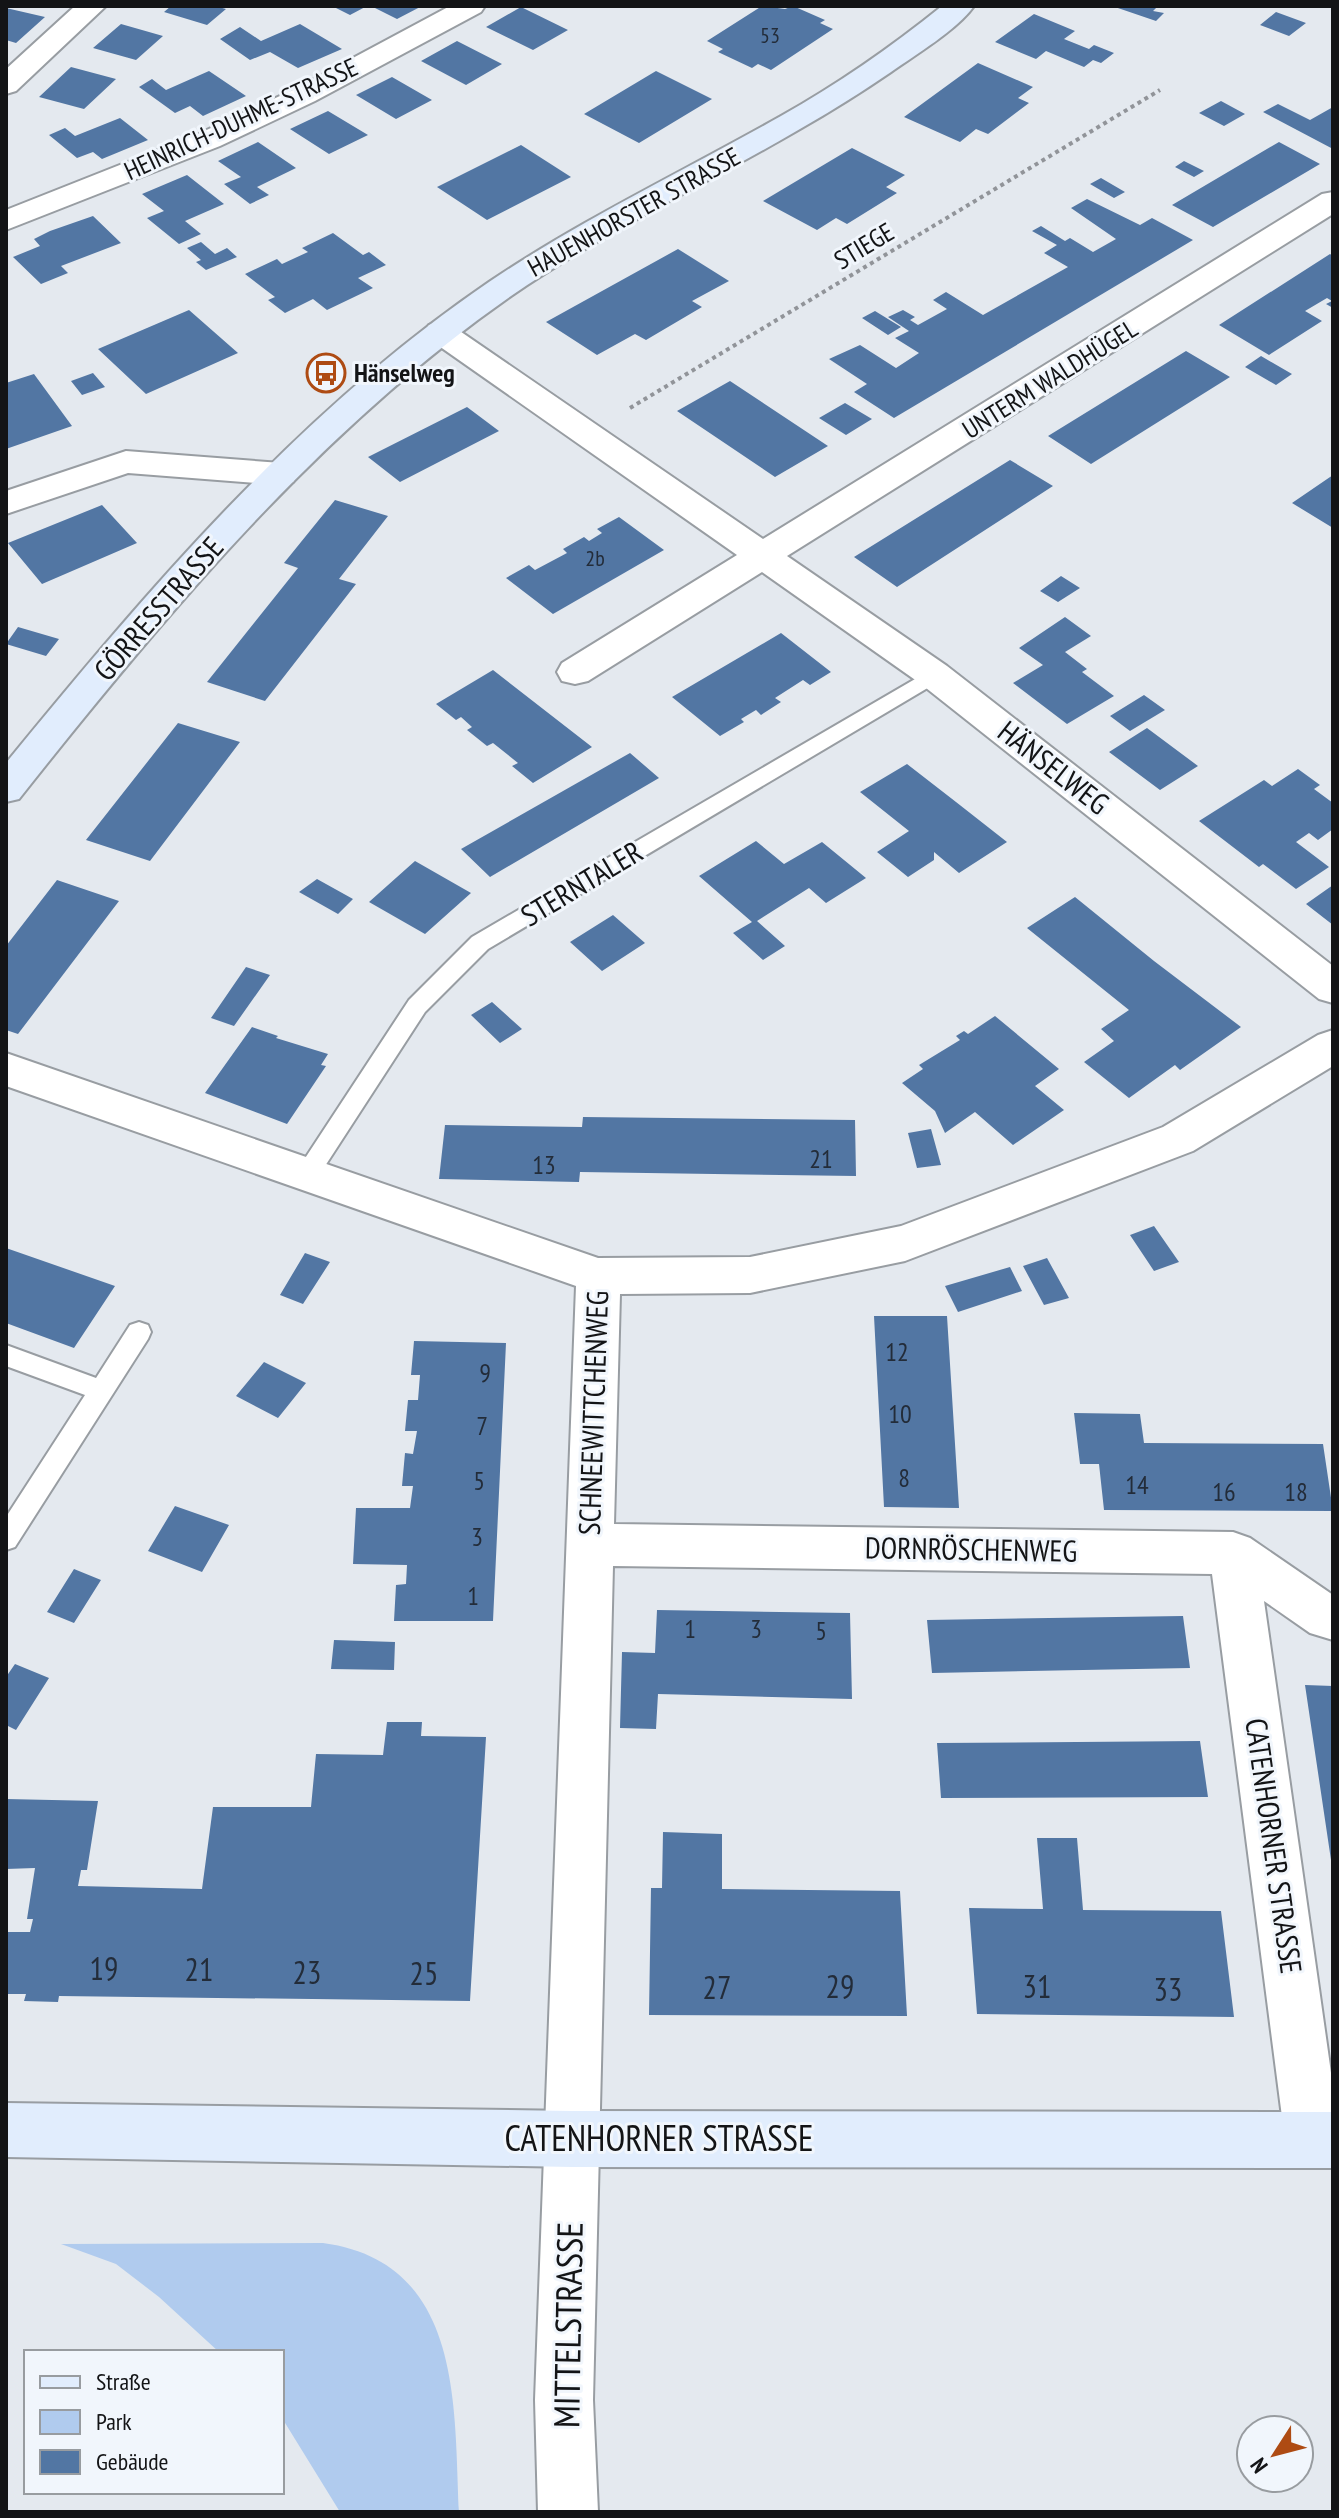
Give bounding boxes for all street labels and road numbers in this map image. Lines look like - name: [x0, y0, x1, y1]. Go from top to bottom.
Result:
- street label: HEINRICH-DUHME-STRASSE: [119, 50, 363, 187]
- street label: HAUENHORSTER STRASSE: [522, 139, 746, 284]
- street label: STIEGE: [828, 215, 900, 276]
- street label: UNTERM WALDHÜGEL: [956, 311, 1144, 446]
- street label: GÖRRESSTRASSE: [85, 528, 231, 688]
- street label: HÄNSELWEG: [990, 711, 1117, 822]
- street label: STERNTALER: [513, 831, 649, 934]
- street label: SCHNEEWITTCHENWEG: [569, 1290, 616, 1536]
- street label: DORNRÖSCHENWEG: [865, 1527, 1077, 1570]
- street label: CATENHORNER STRASSE: [1237, 1716, 1312, 1976]
- street label: CATENHORNER STRASSE: [505, 2114, 813, 2161]
- street label: MITTELSTRASSE: [542, 2222, 593, 2428]

